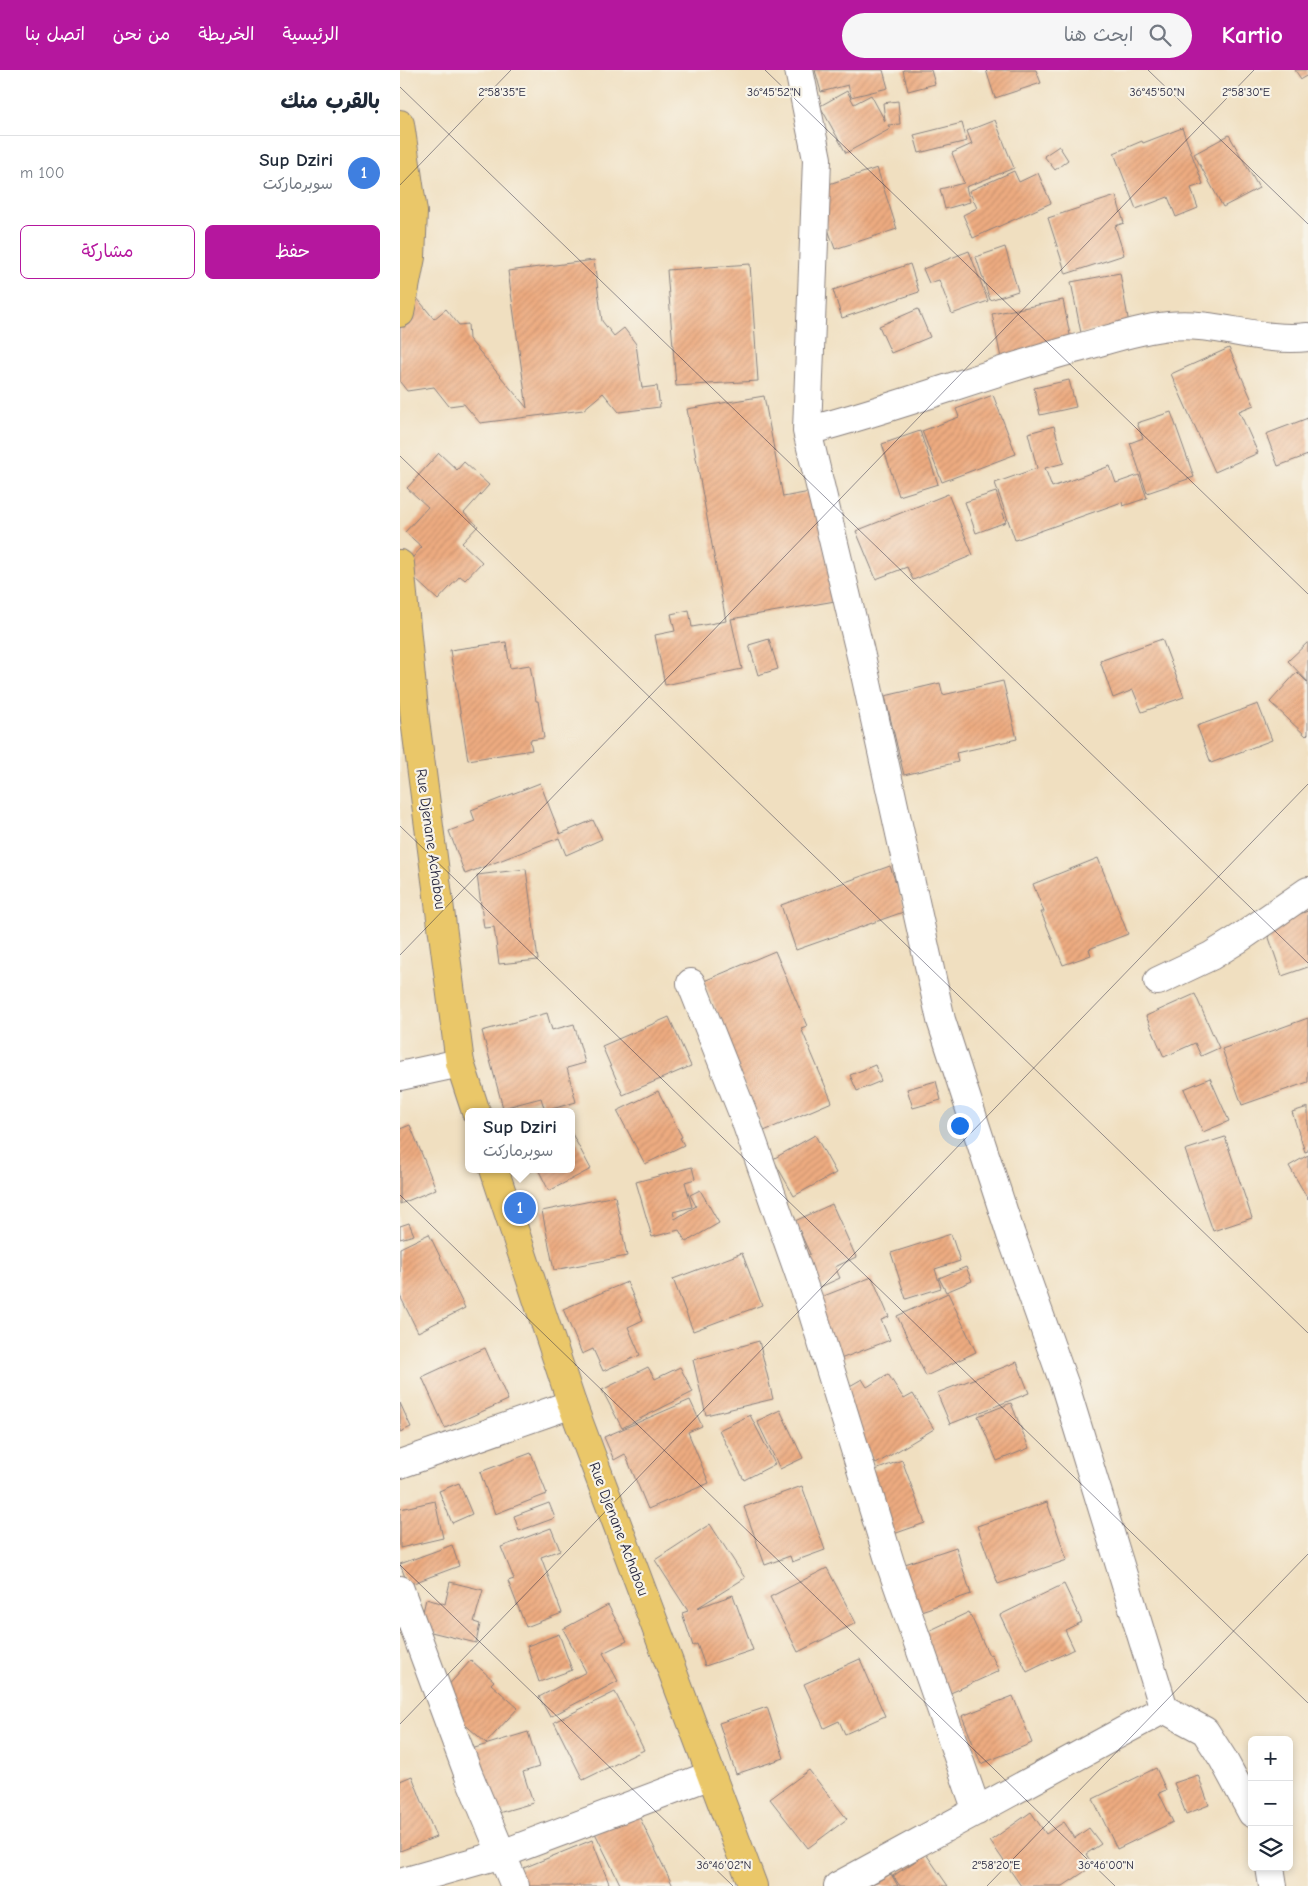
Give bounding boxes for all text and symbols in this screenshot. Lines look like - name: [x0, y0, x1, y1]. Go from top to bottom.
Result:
- search box: [842, 13, 1192, 58]
- icon: search: [1146, 21, 1174, 49]
- text: Kartio: [1222, 21, 1283, 49]
- text: اتصل بنا: [25, 24, 85, 45]
- text: من نحن: [113, 24, 170, 45]
- text: الخريطة: [198, 24, 254, 45]
- text: الرئيسية: [282, 24, 339, 45]
- text: ابحث هنا: [1064, 24, 1134, 46]
- text: 2°58'35"E: [478, 85, 526, 99]
- text: 36°45'52"N: [747, 85, 801, 99]
- text: 36°45'50"N: [1129, 85, 1185, 99]
- text: 2°58'30"E: [1222, 85, 1270, 99]
- text: بالقرب منك: [280, 89, 380, 113]
- text: Sup Dziri: [259, 149, 333, 171]
- text: 100 m: [20, 164, 64, 182]
- text: 1: [361, 164, 367, 182]
- text: سوبرماركت: [263, 175, 333, 193]
- button: مشاركة: [20, 225, 195, 279]
- button: حفظ: [205, 225, 380, 279]
- street label: Rue Djenane Achabou: [412, 768, 450, 910]
- popup: [465, 1108, 575, 1173]
- your location: [947, 1113, 973, 1139]
- text: Sup Dziri: [483, 1116, 557, 1138]
- text: سوبرماركت: [483, 1142, 553, 1160]
- pin: 1: [504, 1189, 536, 1227]
- street label: Rue Djenane Achabou: [585, 1460, 653, 1598]
- map controls: [1248, 1736, 1293, 1871]
- button: +: [1248, 1736, 1293, 1781]
- button: −: [1248, 1781, 1293, 1826]
- button: layers: [1248, 1826, 1293, 1871]
- text: 36°46'02"N: [697, 1858, 751, 1872]
- text: 2°58'20"E: [972, 1858, 1020, 1872]
- text: 36°46'00"N: [1078, 1858, 1134, 1872]

